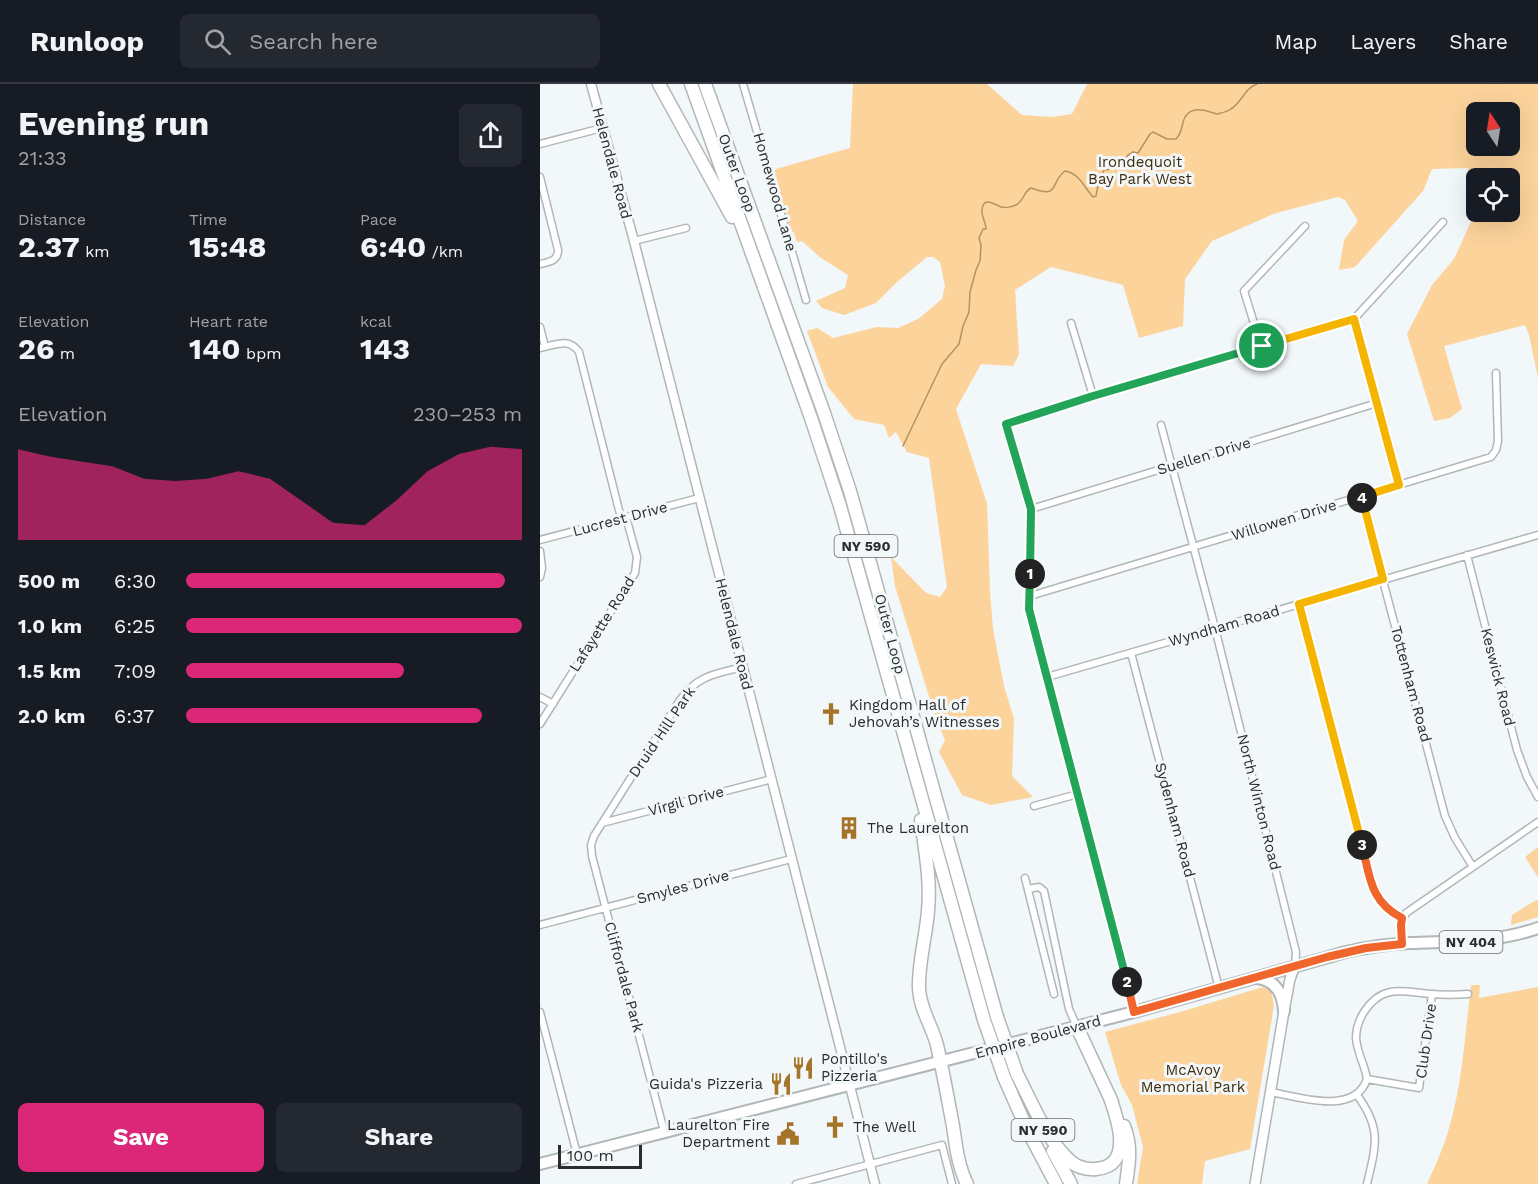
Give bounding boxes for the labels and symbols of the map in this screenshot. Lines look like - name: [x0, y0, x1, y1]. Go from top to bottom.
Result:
- north arrow: [1466, 102, 1520, 156]
- street label: Helendale Road: [588, 105, 636, 221]
- street label: Homewood Lane: [749, 130, 801, 254]
- street label: Outer Loop: [714, 131, 760, 215]
- park label: Irondequoit Bay Park West: [1088, 153, 1193, 188]
- pin: [1236, 320, 1287, 371]
- street label: Suellen Drive: [1155, 433, 1253, 479]
- pin: 4: [1347, 483, 1377, 513]
- street label: Willowen Drive: [1229, 495, 1339, 545]
- street label: Lucrest Drive: [571, 498, 669, 540]
- road number: NY 590: [834, 535, 898, 557]
- pin: 1: [1015, 559, 1045, 589]
- street label: Lafayette Road: [565, 573, 639, 675]
- street label: Helendale Road: [711, 576, 757, 692]
- street label: Outer Loop: [871, 592, 909, 676]
- street label: Wyndham Road: [1166, 602, 1282, 650]
- street label: Tottenham Road: [1387, 624, 1435, 744]
- street label: Keswick Road: [1477, 626, 1519, 728]
- street label: Druid Hill Park: [625, 683, 699, 781]
- place label: Kingdom Hall of Jehovah’s Witnesses: [849, 696, 1000, 731]
- church icon: Kingdom Hall of Jehovah’s Witnesses: [818, 701, 844, 727]
- street label: North Winton Road: [1233, 732, 1285, 872]
- street label: Sydenham Road: [1151, 761, 1199, 879]
- street label: Virgil Drive: [646, 782, 726, 820]
- building icon: The Laurelton: [836, 815, 862, 841]
- place label: The Laurelton: [867, 819, 969, 837]
- pin: 3: [1347, 830, 1377, 860]
- street label: Smyles Drive: [635, 866, 731, 908]
- street label: Cliffordale Park: [601, 920, 648, 1035]
- road number: NY 404: [1440, 931, 1502, 953]
- pin: 2: [1112, 967, 1142, 997]
- street label: Club Drive: [1412, 1002, 1440, 1080]
- street label: Empire Boulevard: [973, 1012, 1103, 1062]
- place label: Pontillo's Pizzeria: [821, 1050, 888, 1085]
- restaurant icon: Pontillo's Pizzeria: [790, 1055, 816, 1081]
- park label: McAvoy Memorial Park: [1141, 1061, 1246, 1096]
- restaurant icon: Guida's Pizzeria: [768, 1071, 794, 1097]
- place label: Guida's Pizzeria: [649, 1075, 763, 1093]
- church icon: The Well: [822, 1114, 848, 1140]
- place label: Laurelton Fire Department: [667, 1116, 771, 1151]
- place label: The Well: [853, 1118, 917, 1136]
- road number: NY 590: [1012, 1119, 1074, 1141]
- public building icon: Laurelton Fire Department: [775, 1121, 801, 1147]
- scale bar: [558, 1142, 642, 1170]

